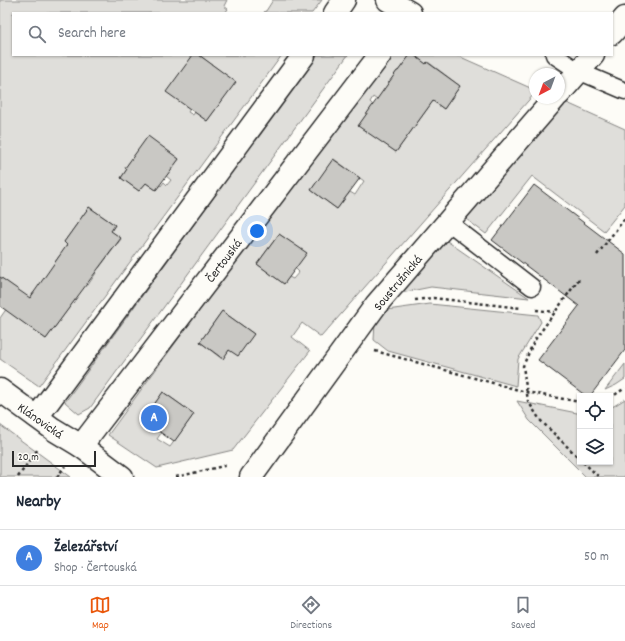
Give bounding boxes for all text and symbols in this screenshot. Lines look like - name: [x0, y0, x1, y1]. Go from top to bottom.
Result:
- search box: [12, 12, 613, 56]
- icon: search: [26, 23, 48, 45]
- text: Search here: [58, 23, 126, 45]
- north arrow: [529, 68, 565, 104]
- your location: [247, 221, 267, 241]
- street label: Čertouská: [202, 235, 248, 287]
- street label: Soustružnická: [370, 251, 428, 316]
- map controls: [577, 393, 613, 465]
- button: locate: [577, 393, 613, 429]
- street label: Klánovická: [13, 399, 67, 445]
- pin: A: [141, 403, 167, 433]
- button: layers: [577, 429, 613, 465]
- scale bar: [12, 449, 96, 468]
- text: 20 m: [18, 450, 39, 466]
- text: Nearby: [16, 491, 60, 515]
- text: Železářství: [54, 537, 117, 559]
- text: A: [25, 548, 33, 567]
- text: 50 m: [584, 548, 609, 567]
- text: Shop · Čertouská: [54, 559, 137, 578]
- tab: Map: [89, 594, 111, 634]
- tab: Directions: [290, 594, 332, 634]
- tab: Saved: [511, 594, 536, 634]

